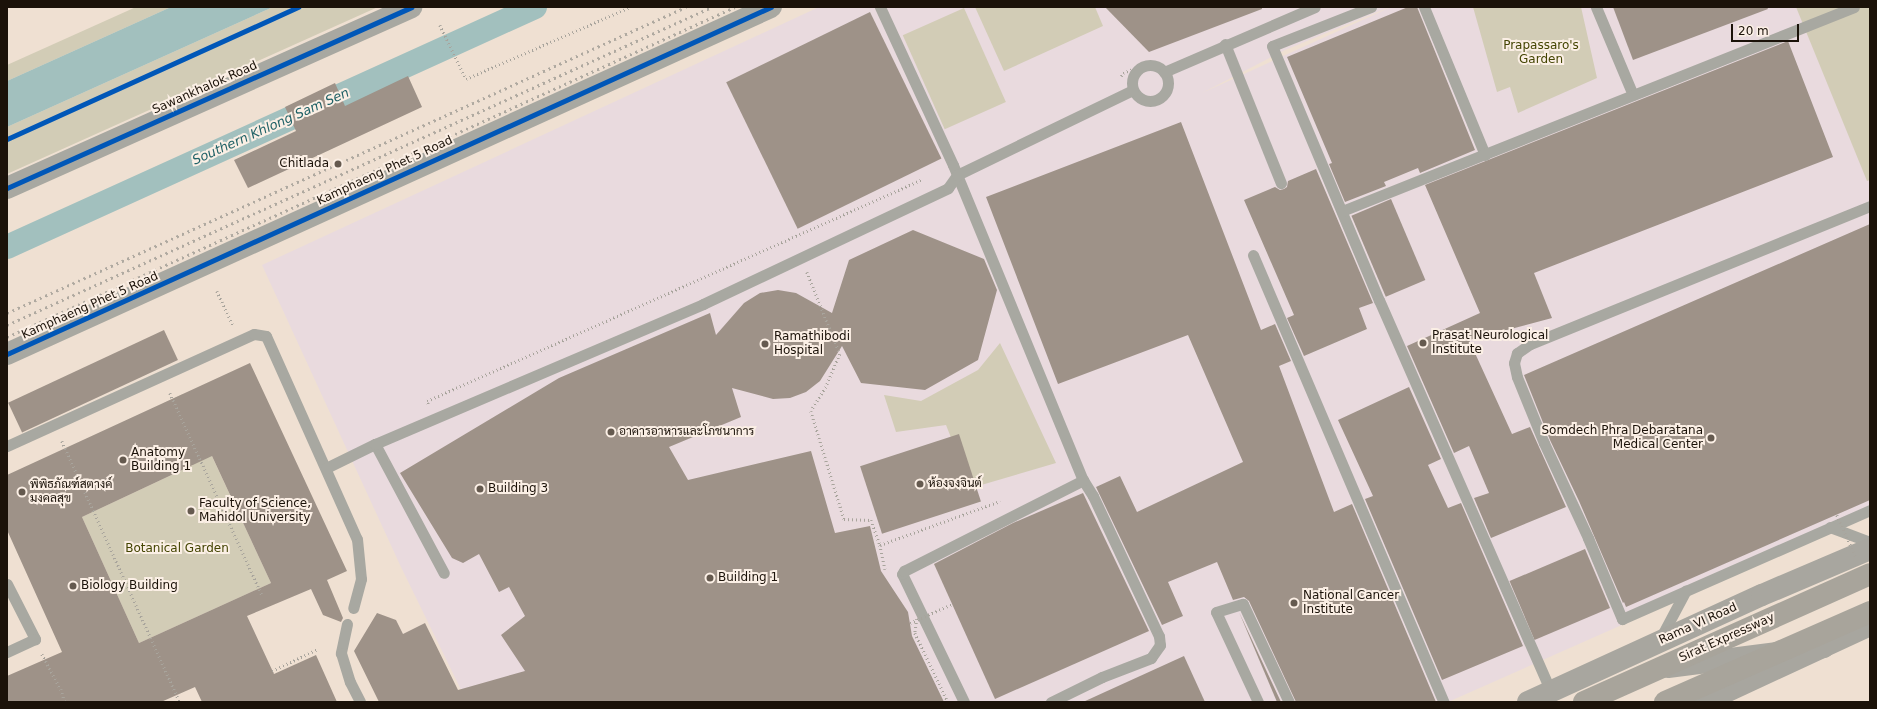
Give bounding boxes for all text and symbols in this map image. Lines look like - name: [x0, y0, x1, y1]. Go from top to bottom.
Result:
- scale bar: [1733, 16, 1801, 42]
- text: 20 m: [1738, 24, 1769, 38]
- park label: Prapassaro's Garden: [1503, 39, 1579, 67]
- street label: Sawankhalok Road: [150, 58, 260, 118]
- water label: Southern Khlong Sam Sen: [190, 85, 352, 169]
- street label: Kamphaeng Phet 5 Road: [315, 133, 455, 209]
- place label: Chitlada: [279, 157, 329, 171]
- marker: Chitlada: [332, 158, 344, 170]
- street label: Kamphaeng Phet 5 Road: [19, 269, 161, 343]
- place label: Prasat Neurological Institute: [1432, 329, 1548, 357]
- place label: Ramathibodi Hospital: [774, 330, 850, 358]
- marker: Prasat Neurological Institute: [1417, 337, 1429, 349]
- marker: Ramathibodi Hospital: [759, 338, 771, 350]
- place label: Somdech Phra Debaratana Medical Center: [1541, 424, 1703, 452]
- place label: อาคารอาหารและโภชนาการ: [619, 425, 754, 439]
- marker: อาคารอาหารและโภชนาการ: [606, 427, 616, 437]
- marker: Somdech Phra Debaratana Medical Center: [1706, 433, 1716, 443]
- place label: Anatomy Building 1: [131, 446, 191, 474]
- marker: Anatomy Building 1: [118, 455, 128, 465]
- place label: ห้องจงจินต์: [928, 477, 982, 491]
- place label: พิพิธภัณฑ์สตางค์ มงคลสุข: [30, 478, 112, 506]
- marker: ห้องจงจินต์: [915, 479, 925, 489]
- place label: Building 3: [488, 482, 548, 496]
- marker: Building 3: [475, 484, 485, 494]
- marker: พิพิธภัณฑ์สตางค์ มงคลสุข: [17, 487, 27, 497]
- place label: Faculty of Science, Mahidol University: [199, 497, 311, 525]
- marker: Faculty of Science, Mahidol University: [186, 506, 196, 516]
- park label: Botanical Garden: [125, 542, 229, 556]
- place label: Building 1: [718, 571, 778, 585]
- marker: Building 1: [705, 573, 715, 583]
- place label: Biology Building: [81, 579, 178, 593]
- marker: Biology Building: [68, 581, 78, 591]
- place label: National Cancer Institute: [1303, 589, 1399, 617]
- marker: National Cancer Institute: [1288, 597, 1300, 609]
- street label: Rama VI Road: [1657, 600, 1739, 648]
- street label: Sirat Expressway: [1677, 610, 1777, 666]

